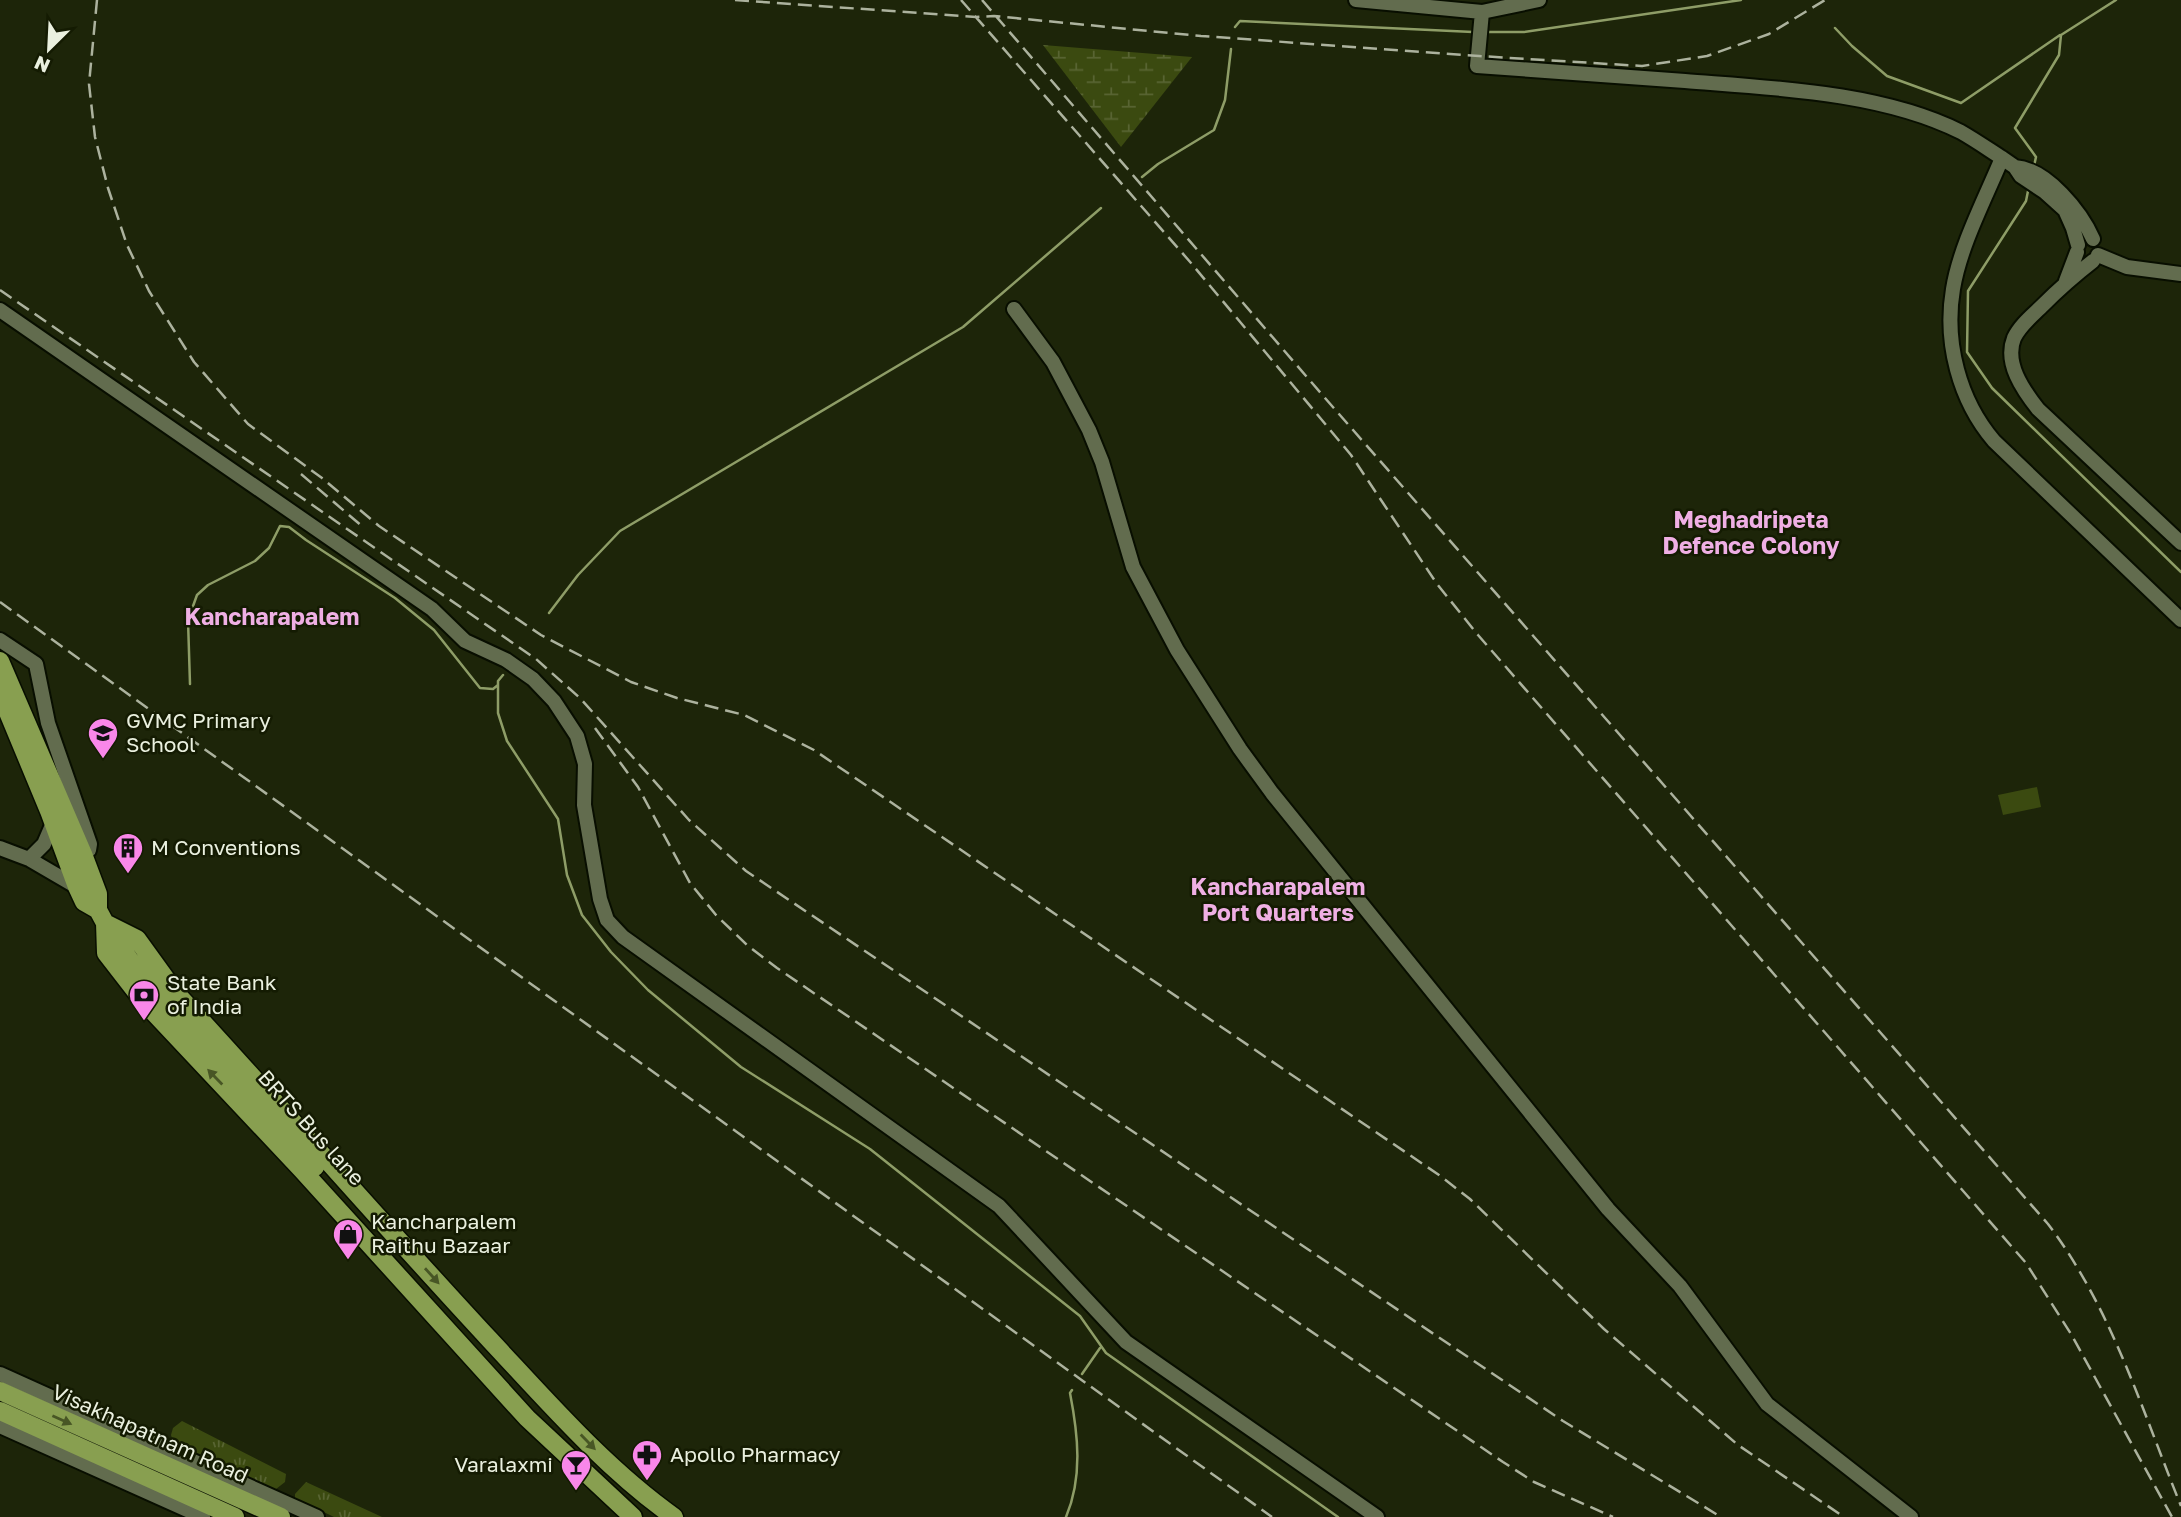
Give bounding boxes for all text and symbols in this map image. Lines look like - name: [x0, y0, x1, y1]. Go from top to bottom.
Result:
- north arrow: [14, 14, 84, 84]
- text: N: [31, 52, 53, 78]
- district label: Meghadripeta Defence Colony: [1662, 505, 1840, 559]
- district label: Kancharapalem: [185, 602, 359, 630]
- place label: GVMC Primary School: [126, 707, 271, 757]
- school or university icon: GVMC Primary School: [86, 716, 120, 760]
- building icon: M Conventions: [111, 831, 145, 875]
- place label: M Conventions: [151, 834, 301, 860]
- district label: Kancharapalem Port Quarters: [1191, 872, 1365, 926]
- place label: State Bank of India: [167, 969, 277, 1019]
- bank icon: State Bank of India: [127, 978, 161, 1022]
- street label: BRTS Bus lane: [253, 1064, 370, 1190]
- one-way arrow: [208, 1069, 224, 1086]
- place label: Kancharpalem Raithu Bazaar: [371, 1208, 517, 1258]
- shop icon: Kancharpalem Raithu Bazaar: [331, 1217, 365, 1261]
- one-way arrow: [424, 1268, 439, 1285]
- street label: Visakhapatnam Road: [48, 1378, 253, 1488]
- one-way arrow: [52, 1414, 72, 1426]
- one-way arrow: [579, 1433, 595, 1450]
- pharmacy icon: Apollo Pharmacy: [630, 1438, 664, 1482]
- place label: Apollo Pharmacy: [670, 1441, 841, 1467]
- bar icon: Varalaxmi: [559, 1448, 593, 1492]
- place label: Varalaxmi: [454, 1451, 553, 1477]

